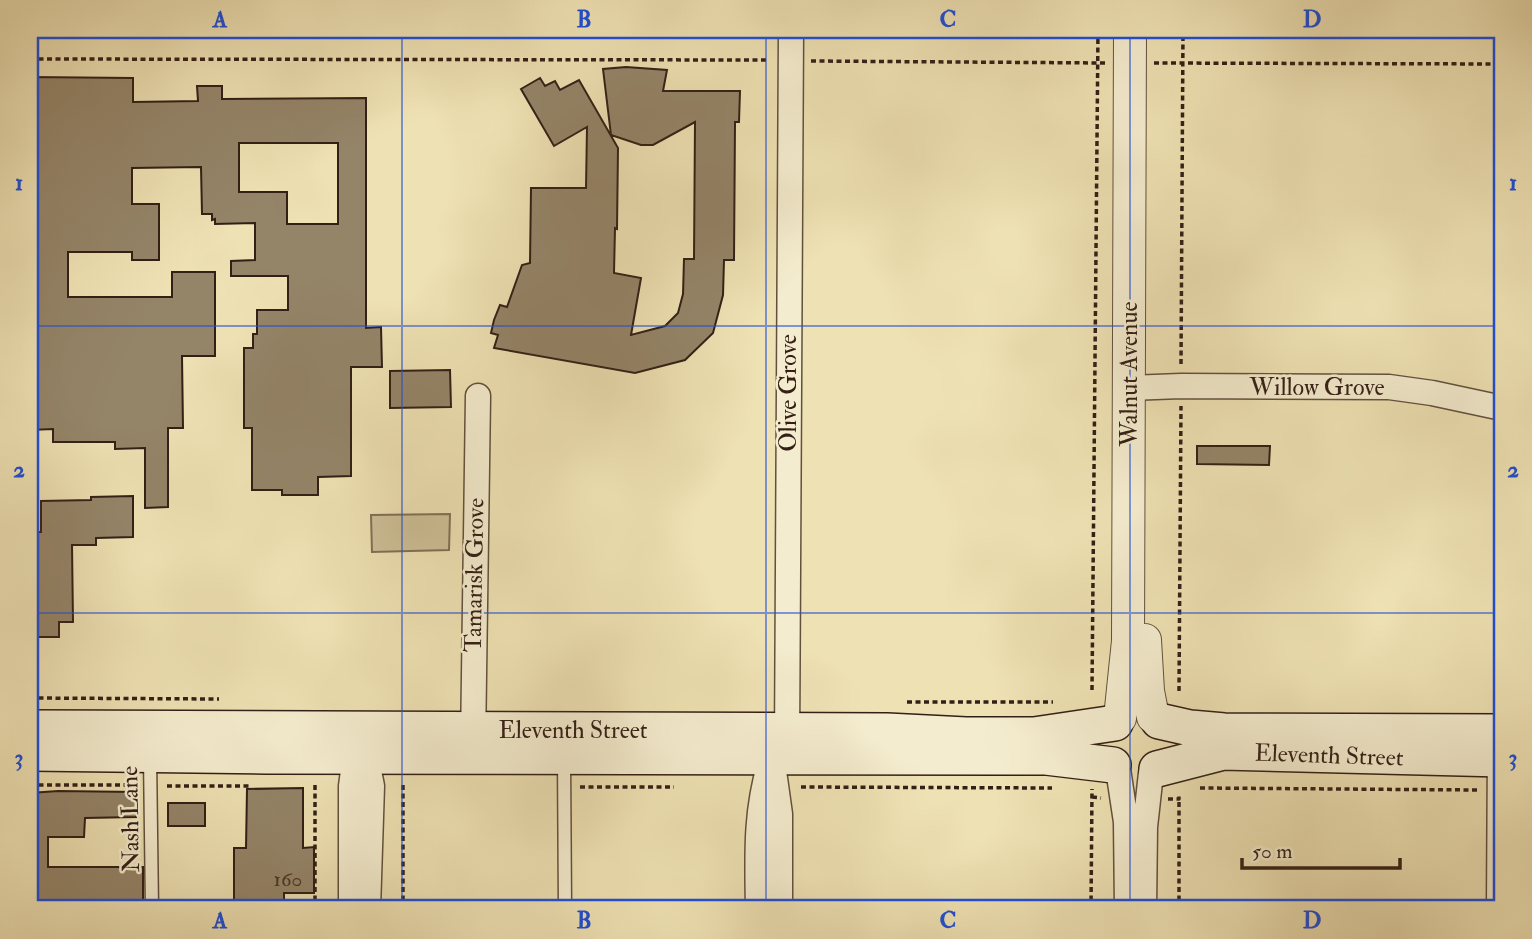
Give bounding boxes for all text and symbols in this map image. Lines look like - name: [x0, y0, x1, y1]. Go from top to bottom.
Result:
- text: A: [212, 5, 228, 34]
- text: B: [576, 5, 592, 34]
- text: C: [940, 5, 956, 34]
- text: D: [1303, 5, 1321, 34]
- text: 1: [15, 168, 23, 197]
- text: 1: [1509, 168, 1517, 197]
- street label: Walnut Avenue: [1114, 301, 1145, 448]
- street label: Olive Grove: [773, 334, 804, 452]
- street label: Willow Grove: [1249, 372, 1384, 403]
- text: 2: [13, 455, 25, 484]
- text: 2: [1507, 455, 1519, 484]
- street label: Tamarisk Grove: [458, 498, 491, 652]
- street label: Eleventh Street: [498, 715, 648, 746]
- street label: Eleventh Street: [1254, 737, 1404, 774]
- text: 3: [15, 743, 23, 772]
- text: 3: [1509, 743, 1517, 772]
- street label: Nash Lane: [114, 766, 147, 872]
- scale bar: [1242, 827, 1399, 871]
- text: 50 m: [1252, 838, 1293, 865]
- house number: 160: [274, 866, 302, 893]
- text: A: [212, 906, 228, 935]
- text: B: [576, 906, 592, 935]
- text: C: [940, 906, 956, 935]
- text: D: [1303, 906, 1321, 935]

